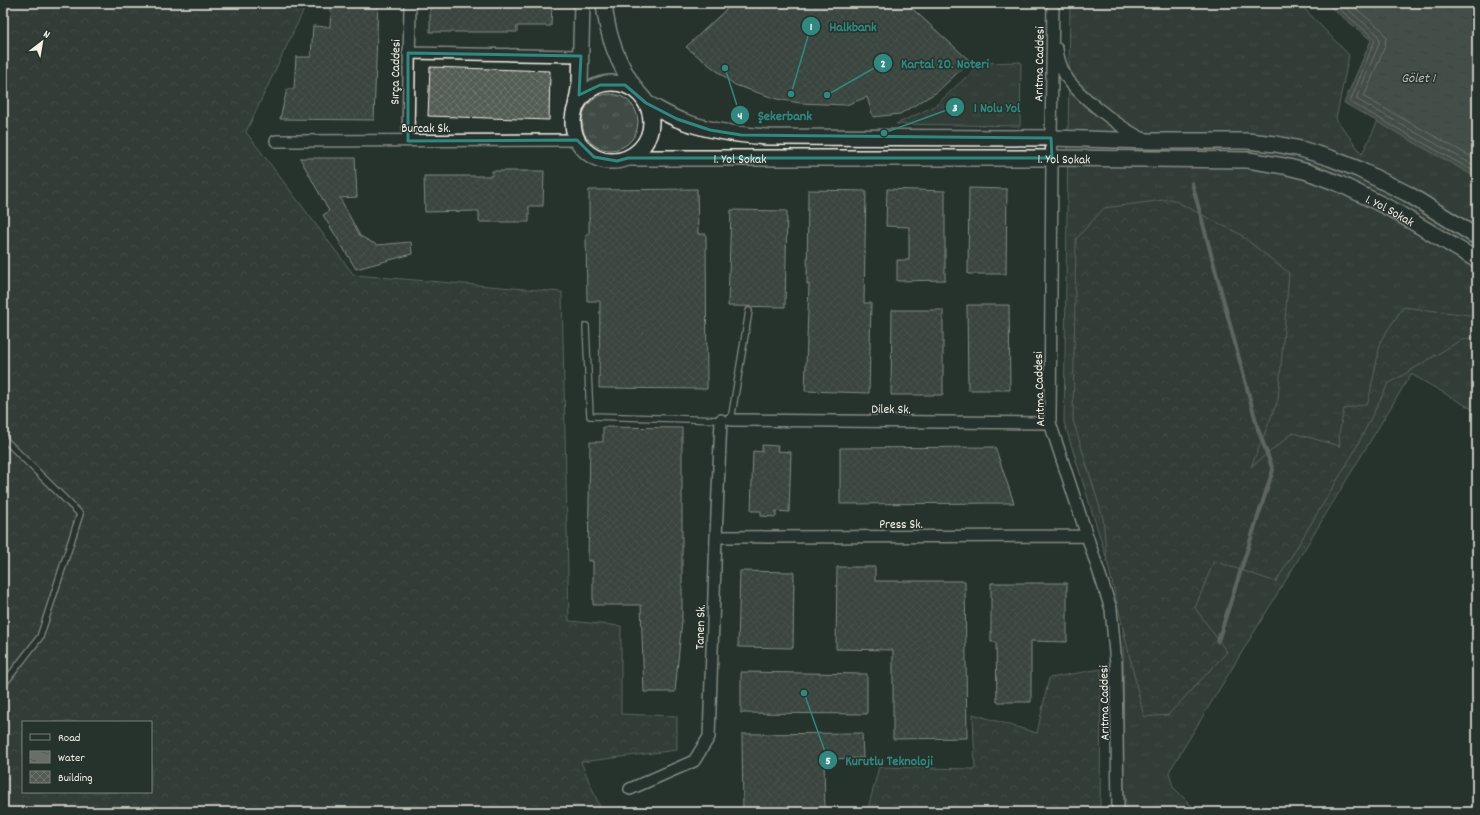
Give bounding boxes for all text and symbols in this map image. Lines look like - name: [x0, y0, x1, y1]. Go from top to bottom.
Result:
- callout: Halkbank: [801, 13, 885, 39]
- text: Halkbank: [829, 18, 877, 38]
- text: 1: [810, 19, 813, 36]
- north arrow: [22, 22, 62, 62]
- street label: Arıtma Caddesi: [1030, 26, 1051, 102]
- text: N: [40, 27, 53, 44]
- street label: Sırça Caddesi: [386, 39, 407, 105]
- callout: Kartal 20. Noteri: [873, 50, 997, 76]
- text: Kartal 20. Noteri: [901, 55, 989, 75]
- text: 2: [880, 56, 886, 73]
- water label: Gölet 1: [1401, 69, 1437, 89]
- callout: 1 Nolu Yol: [945, 94, 1028, 120]
- text: 1 Nolu Yol: [974, 99, 1021, 119]
- text: 3: [952, 100, 958, 117]
- callout: Şekerbank: [730, 102, 820, 128]
- text: Şekerbank: [758, 107, 812, 127]
- text: 4: [738, 108, 743, 125]
- street label: Burcak Sk.: [401, 120, 451, 139]
- street label: 1. Yol Sokak: [714, 151, 767, 170]
- street label: 1. Yol Sokak: [1038, 151, 1091, 170]
- street label: 1. Yol Sokak: [1362, 191, 1417, 233]
- street label: Arıtma Caddesi: [1030, 350, 1051, 427]
- street label: Dilek Sk.: [871, 401, 911, 420]
- street label: Press Sk.: [879, 516, 923, 535]
- street label: Tanen Sk.: [691, 604, 712, 650]
- street label: Arıtma Caddesi: [1095, 664, 1116, 741]
- legend: [22, 721, 152, 793]
- text: Road: [58, 730, 80, 747]
- callout: Kurutlu Teknoloji: [818, 747, 941, 773]
- text: Water: [58, 750, 85, 767]
- text: Kurutlu Teknoloji: [845, 752, 933, 772]
- text: 5: [825, 753, 831, 770]
- text: Building: [58, 770, 93, 787]

